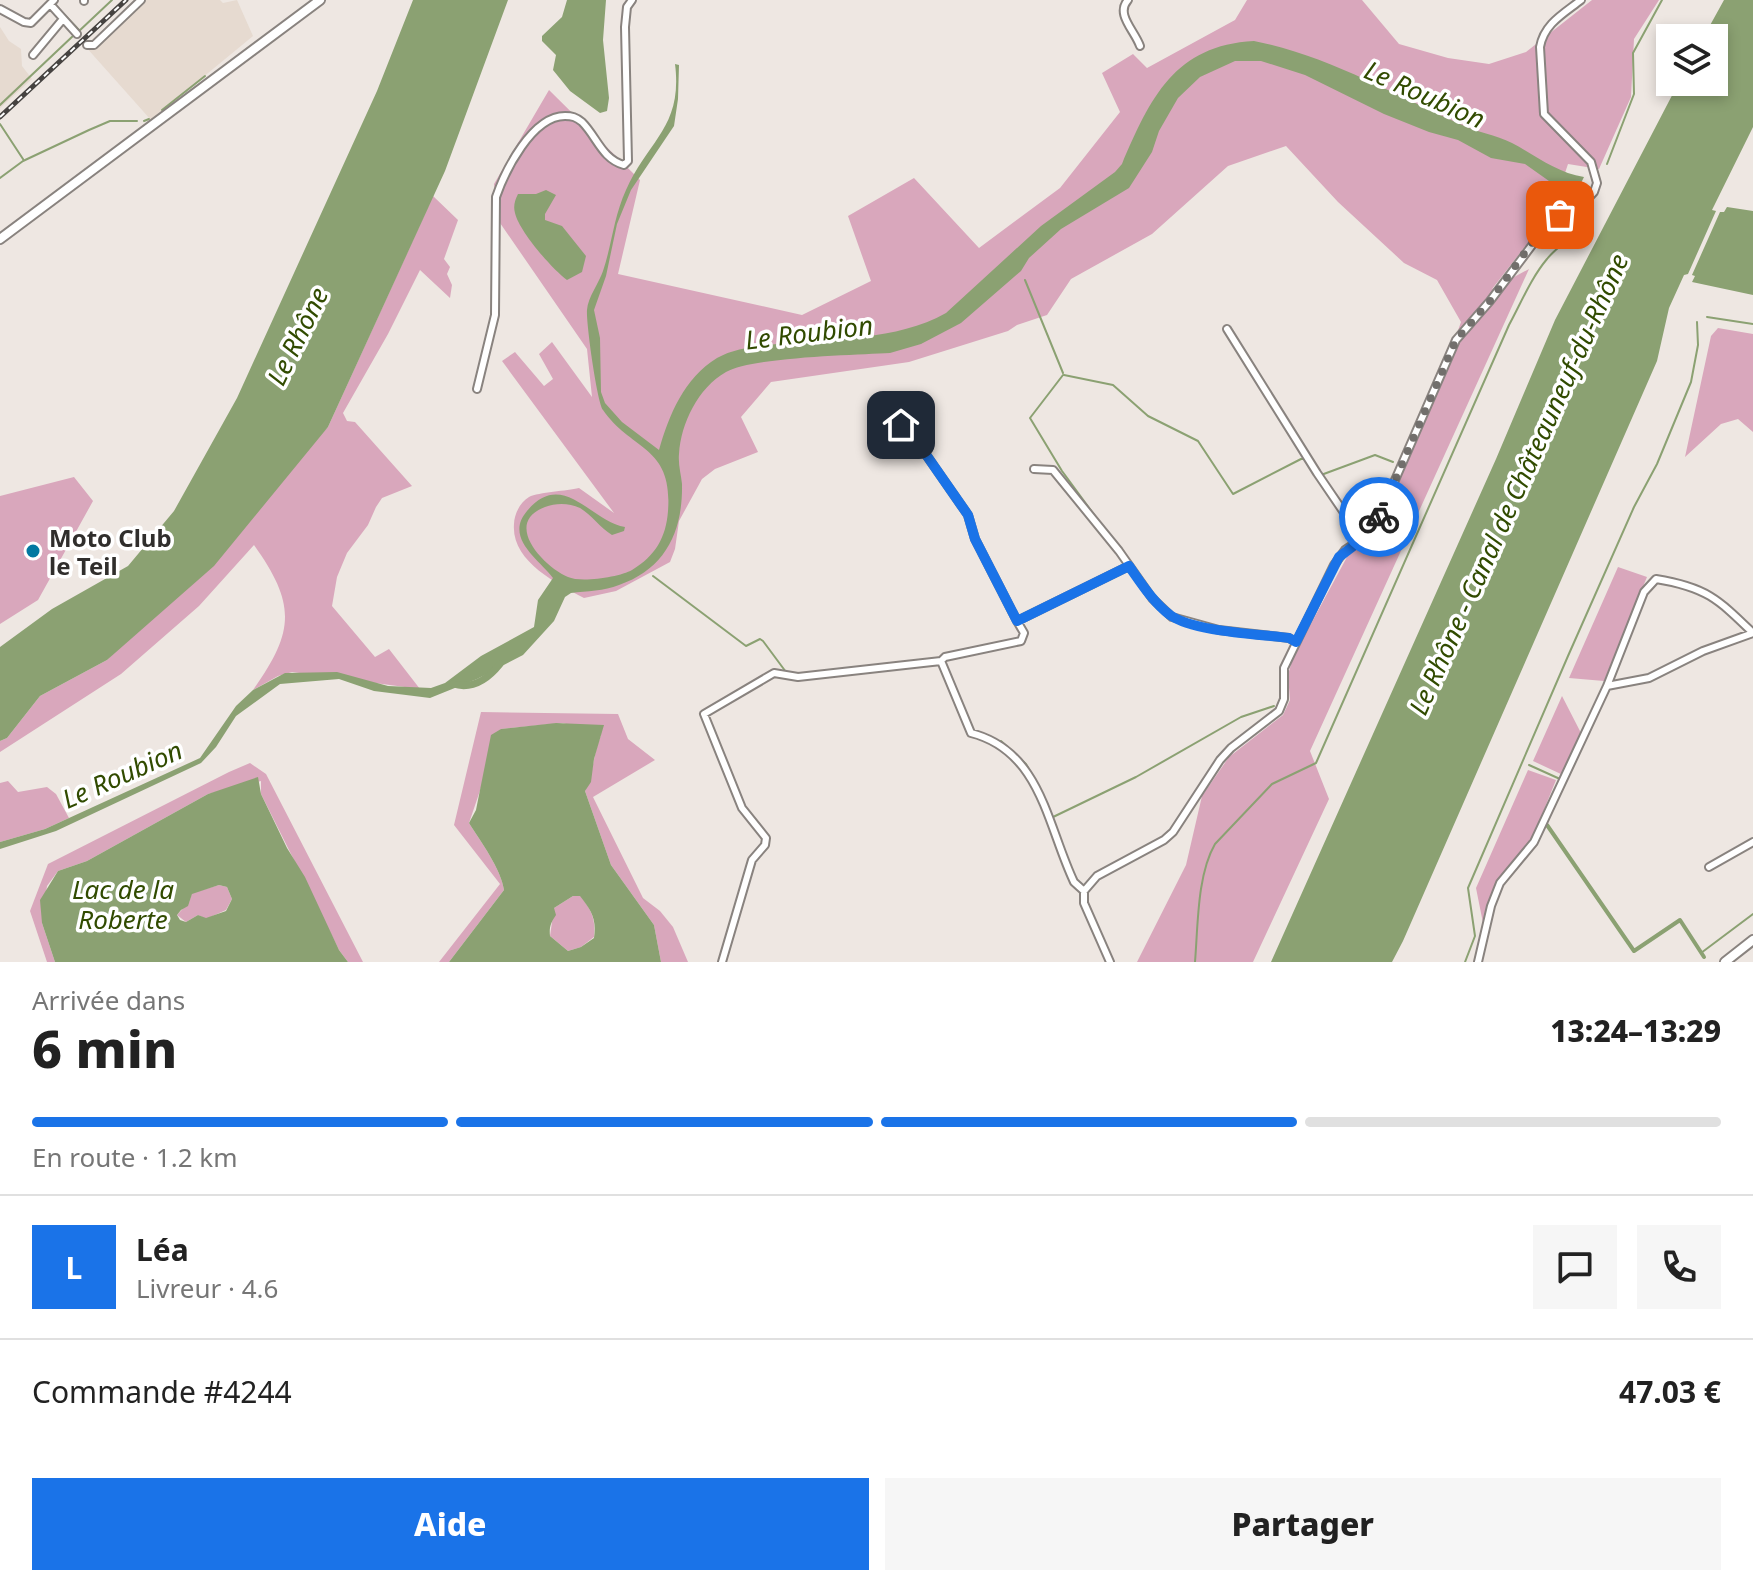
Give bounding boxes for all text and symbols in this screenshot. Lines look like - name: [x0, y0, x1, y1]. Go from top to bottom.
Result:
- map controls: [1656, 24, 1728, 96]
- button: layers: [1656, 24, 1728, 96]
- water label: Le Roubion: [1359, 51, 1491, 137]
- pin: [1526, 181, 1594, 249]
- icon: bag: [1538, 193, 1582, 237]
- water label: Le Rhône - Canal de Châteauneuf-du-Rhône: [1400, 248, 1636, 720]
- water label: Le Rhône: [258, 281, 336, 391]
- water label: Le Roubion: [743, 306, 875, 358]
- pin: [867, 391, 935, 459]
- icon: home: [879, 403, 923, 447]
- courier: [1339, 477, 1419, 557]
- icon: bike: [1357, 495, 1401, 539]
- place label: Moto Club le Teil: [49, 521, 172, 582]
- marker: Moto Club le Teil: [24, 542, 42, 560]
- water label: Le Roubion: [56, 731, 188, 817]
- water label: Lac de la Roberte: [72, 871, 174, 937]
- text: Arrivée dans: [32, 982, 185, 1018]
- text: 13:24–13:29: [1550, 1010, 1721, 1051]
- text: 6 min: [32, 1012, 177, 1083]
- text: En route · 1.2 km: [32, 1139, 238, 1175]
- button: chat: [1533, 1225, 1617, 1309]
- button: phone: [1637, 1225, 1721, 1309]
- text: Léa: [136, 1229, 189, 1270]
- text: L: [66, 1247, 82, 1288]
- text: Livreur · 4.6: [136, 1270, 278, 1306]
- text: Commande #4244: [32, 1371, 292, 1412]
- text: 47.03 €: [1619, 1371, 1721, 1412]
- button: Aide: [32, 1478, 869, 1570]
- button: Partager: [885, 1478, 1721, 1570]

